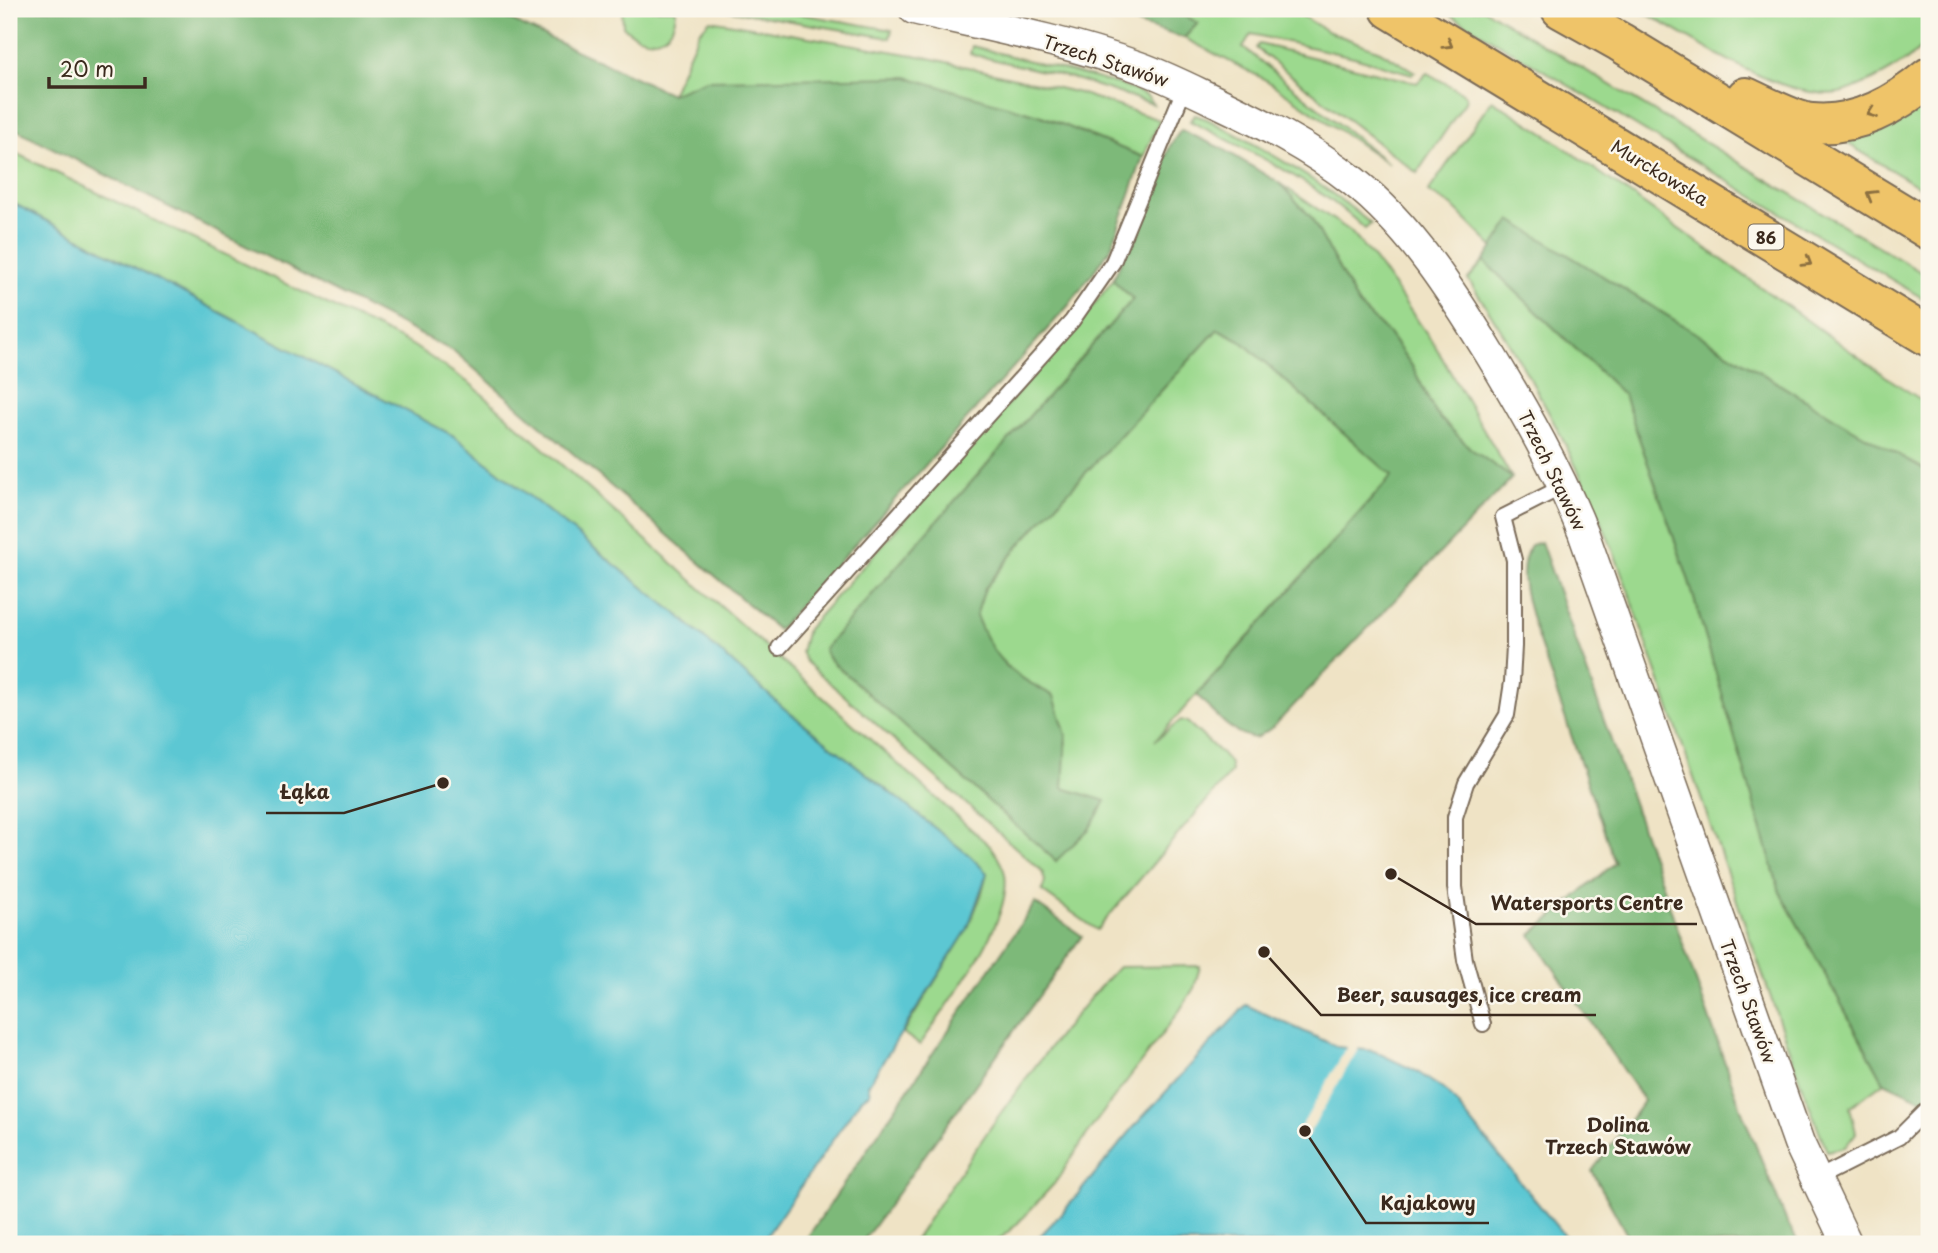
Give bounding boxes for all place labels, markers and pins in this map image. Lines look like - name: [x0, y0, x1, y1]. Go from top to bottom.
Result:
- callout: Łąka: [266, 773, 344, 813]
- callout: Watersports Centre: [1476, 884, 1697, 924]
- callout: Beer, sausages, ice cream: [1321, 975, 1596, 1015]
- callout: Kajakowy: [1366, 1183, 1489, 1223]

